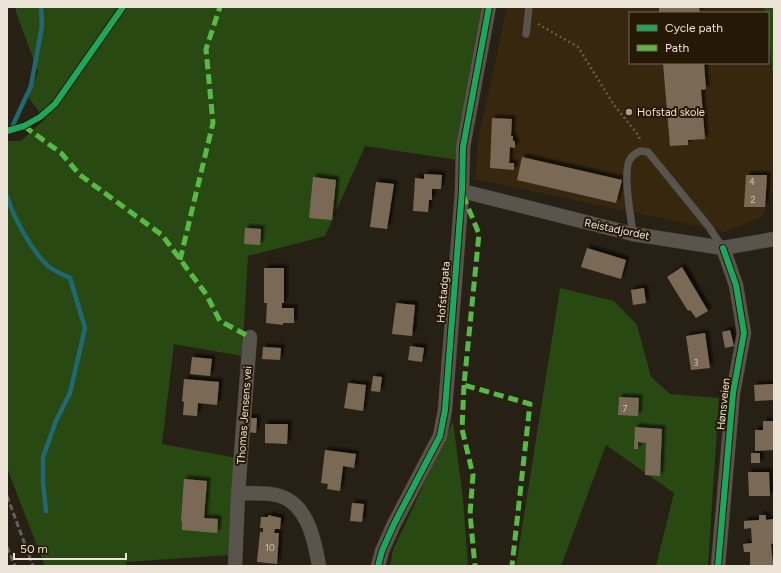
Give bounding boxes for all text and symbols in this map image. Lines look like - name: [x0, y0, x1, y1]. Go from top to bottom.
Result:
- legend: [629, 12, 769, 64]
- text: Cycle path: [665, 21, 723, 35]
- text: Path: [665, 41, 689, 55]
- place label: Hofstad skole: [637, 106, 705, 119]
- marker: Hofstad skole: [624, 107, 634, 117]
- house number: 4: [749, 176, 755, 187]
- house number: 2: [750, 194, 756, 205]
- street label: Reistadjordet: [583, 216, 651, 243]
- street label: Hofstadgata: [434, 261, 453, 323]
- house number: 3: [694, 357, 699, 368]
- street label: Thomas Jensens vei: [235, 365, 254, 465]
- street label: Hønsveien: [714, 377, 733, 431]
- house number: 7: [623, 403, 628, 414]
- scale bar: [14, 535, 126, 561]
- text: 50 m: [20, 542, 48, 556]
- house number: 10: [265, 542, 275, 553]

